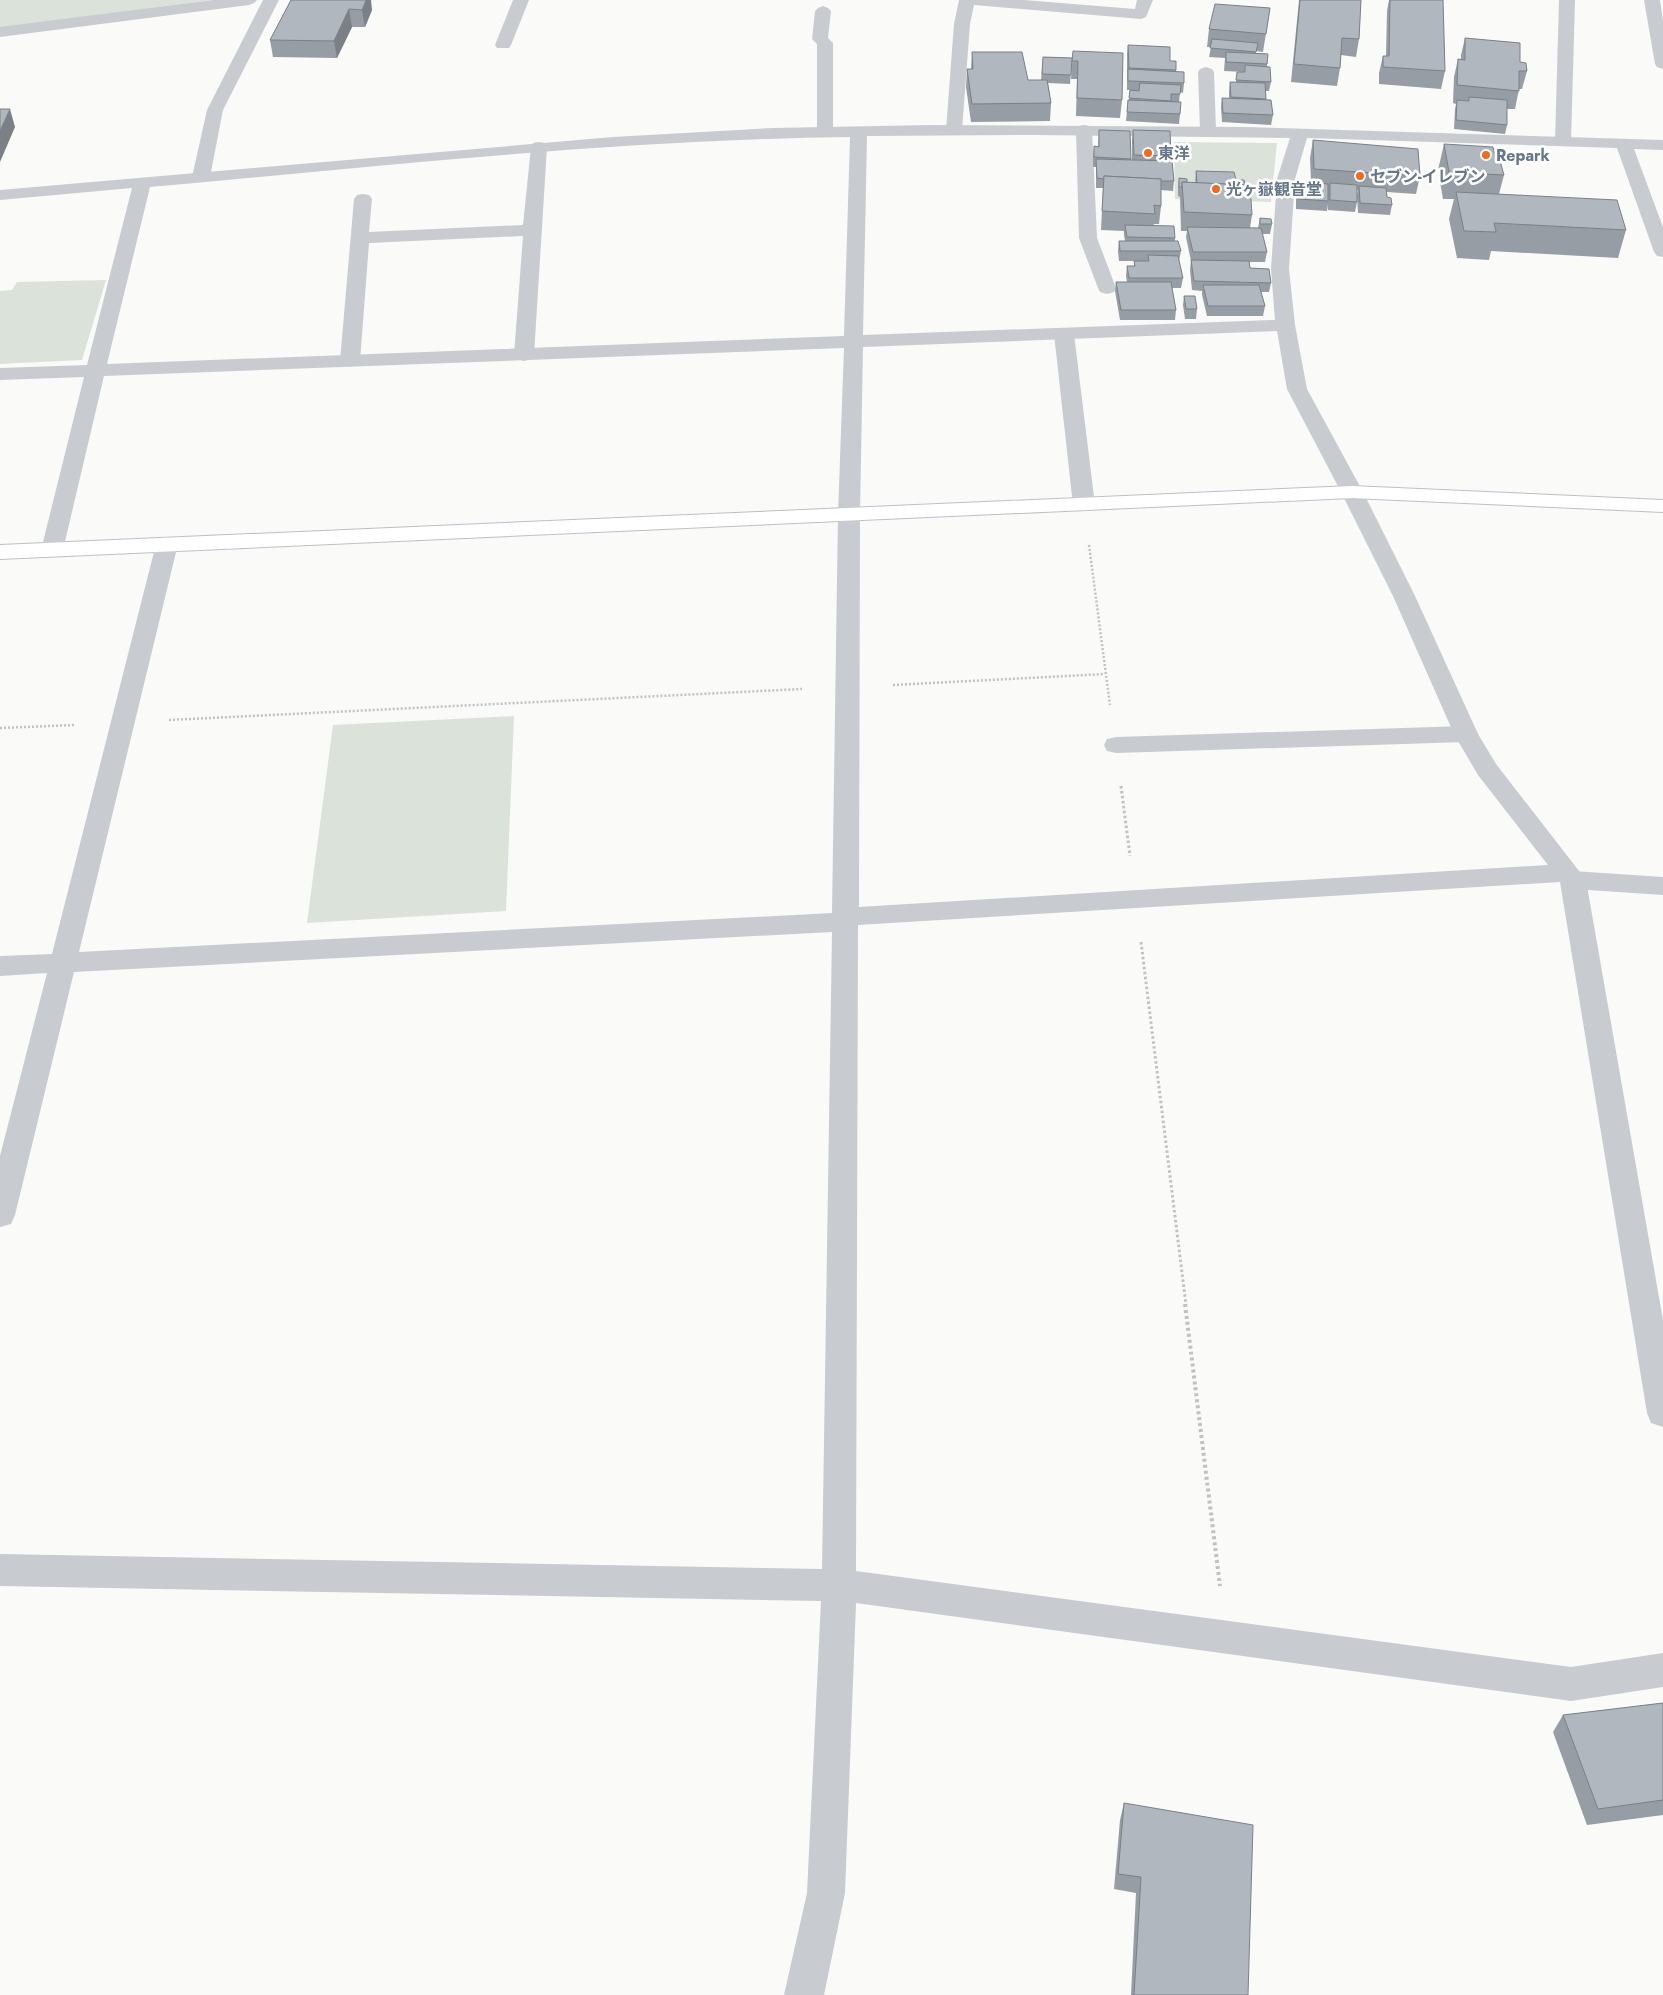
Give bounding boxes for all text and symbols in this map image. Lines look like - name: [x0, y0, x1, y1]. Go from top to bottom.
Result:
- place label: 東洋: [1158, 142, 1190, 165]
- place label: Repark: [1496, 144, 1551, 167]
- marker: 東洋: [1142, 147, 1154, 159]
- marker: Repark: [1480, 149, 1492, 161]
- place label: セブン-イレブン: [1370, 165, 1486, 188]
- marker: セブン-イレブン: [1354, 170, 1366, 182]
- place label: 光ヶ嶽観音堂: [1226, 178, 1322, 201]
- marker: 光ヶ嶽観音堂: [1210, 183, 1222, 195]

